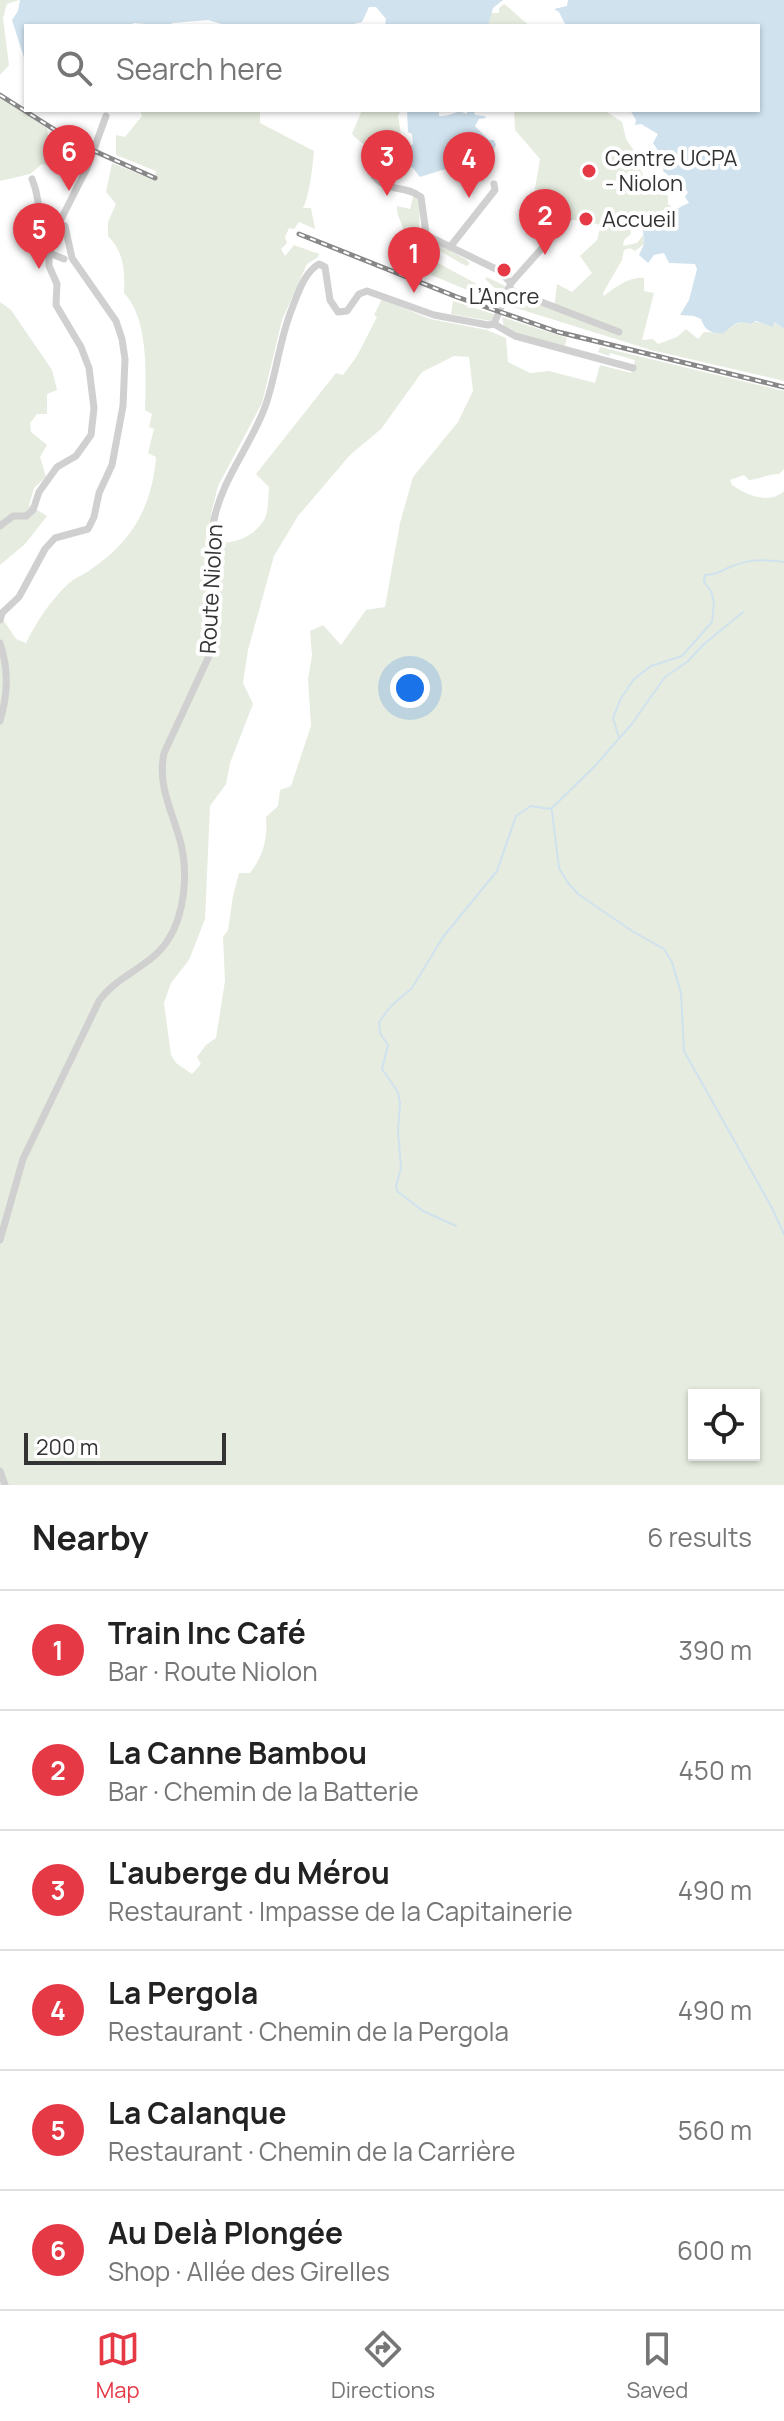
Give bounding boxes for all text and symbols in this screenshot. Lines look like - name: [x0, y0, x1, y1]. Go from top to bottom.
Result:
- search box: [24, 24, 760, 112]
- icon: search: [52, 46, 96, 90]
- text: Search here: [116, 48, 283, 89]
- pin: 6: [43, 125, 95, 191]
- pin: 3: [361, 130, 413, 196]
- pin: 4: [443, 132, 495, 198]
- place label: Centre UCPA - Niolon: [605, 143, 737, 198]
- marker: Centre UCPA - Niolon: [580, 162, 598, 180]
- pin: 2: [519, 189, 571, 255]
- pin: 5: [13, 203, 65, 269]
- place label: Accueil: [602, 204, 676, 234]
- marker: Accueil: [577, 210, 595, 228]
- pin: 1: [388, 227, 440, 293]
- marker: L’Ancre: [495, 261, 513, 279]
- place label: L’Ancre: [469, 281, 539, 311]
- street label: Route Niolon: [193, 523, 229, 655]
- your location: [390, 668, 430, 708]
- map controls: [688, 1389, 760, 1461]
- button: locate: [688, 1389, 760, 1461]
- scale bar: [24, 1429, 226, 1465]
- text: 200 m: [36, 1432, 98, 1462]
- text: Nearby: [32, 1514, 148, 1560]
- text: 6 results: [647, 1519, 752, 1555]
- text: Train Inc Café: [108, 1612, 306, 1653]
- text: 1: [52, 1632, 64, 1668]
- text: 390 m: [678, 1632, 752, 1668]
- text: Bar · Route Niolon: [108, 1653, 318, 1689]
- text: La Canne Bambou: [108, 1732, 367, 1773]
- text: 2: [50, 1752, 66, 1788]
- text: 450 m: [679, 1752, 752, 1788]
- text: Bar · Chemin de la Batterie: [108, 1773, 419, 1809]
- text: L'auberge du Mérou: [108, 1852, 390, 1893]
- text: 3: [50, 1872, 66, 1908]
- text: 490 m: [678, 1872, 752, 1908]
- text: Restaurant · Impasse de la Capitainerie: [108, 1893, 573, 1929]
- text: La Pergola: [108, 1972, 258, 2013]
- text: 4: [50, 1992, 66, 2028]
- text: 490 m: [678, 1992, 752, 2028]
- text: Restaurant · Chemin de la Pergola: [108, 2013, 509, 2049]
- text: La Calanque: [108, 2092, 287, 2133]
- text: 5: [50, 2112, 66, 2148]
- text: 560 m: [678, 2112, 752, 2148]
- text: Restaurant · Chemin de la Carrière: [108, 2133, 516, 2169]
- text: Au Delà Plongée: [108, 2212, 343, 2253]
- text: 6: [50, 2232, 66, 2268]
- text: 600 m: [677, 2232, 752, 2268]
- text: Shop · Allée des Girelles: [108, 2253, 390, 2289]
- tab: Map: [96, 2327, 140, 2405]
- tab: Directions: [331, 2327, 435, 2405]
- tab: Saved: [626, 2327, 688, 2405]

